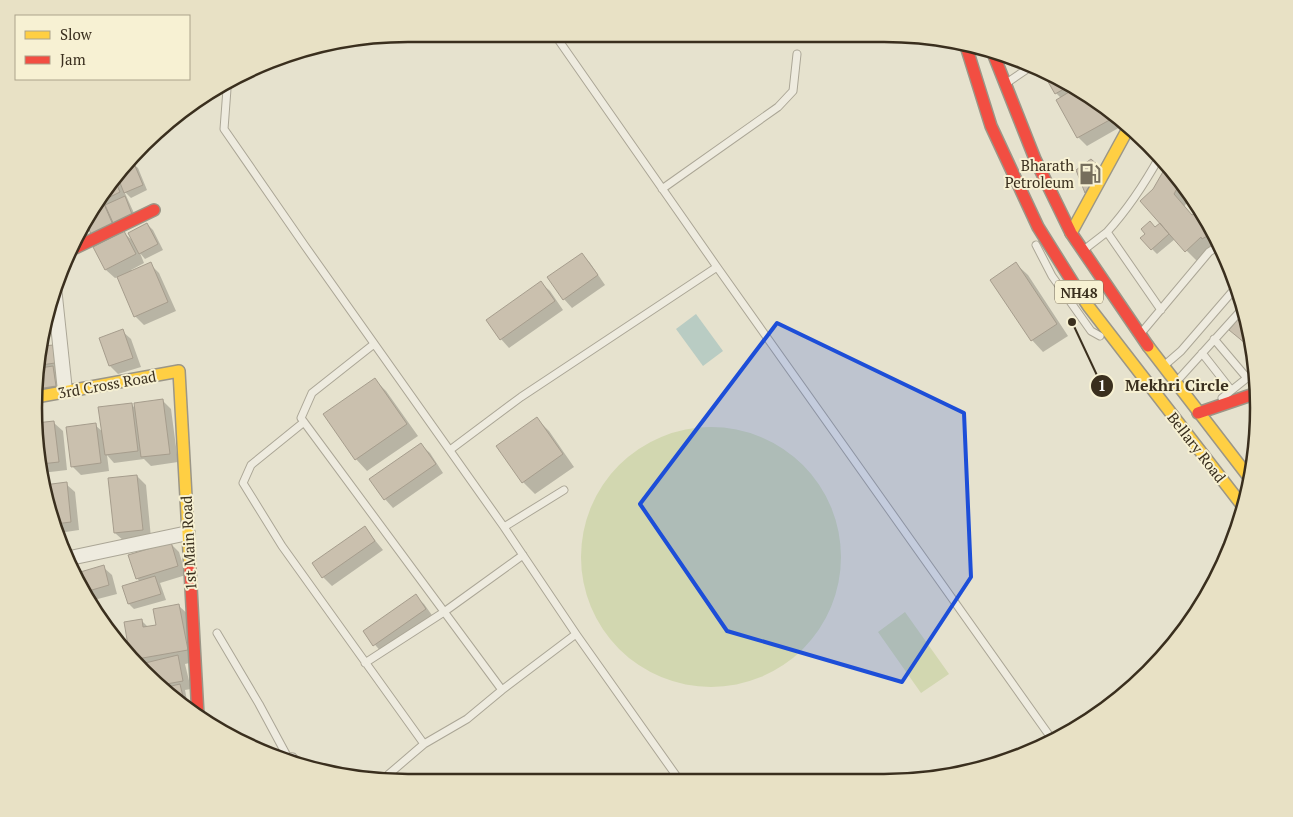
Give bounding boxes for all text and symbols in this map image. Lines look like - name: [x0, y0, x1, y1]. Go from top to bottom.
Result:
- legend: [15, 15, 190, 80]
- text: Slow: [60, 24, 93, 44]
- text: Jam: [60, 49, 86, 69]
- place label: Bharath Petroleum: [1005, 155, 1074, 192]
- fuel station icon: Bharath Petroleum: [1077, 161, 1103, 187]
- road number: NH48: [1055, 280, 1103, 304]
- street label: 3rd Cross Road: [56, 366, 158, 402]
- callout: Mekhri Circle: [1090, 370, 1239, 401]
- text: Mekhri Circle: [1125, 374, 1229, 396]
- text: 1: [1098, 375, 1106, 395]
- street label: Bellary Road: [1163, 408, 1231, 486]
- street label: 1st Main Road: [176, 495, 200, 591]

